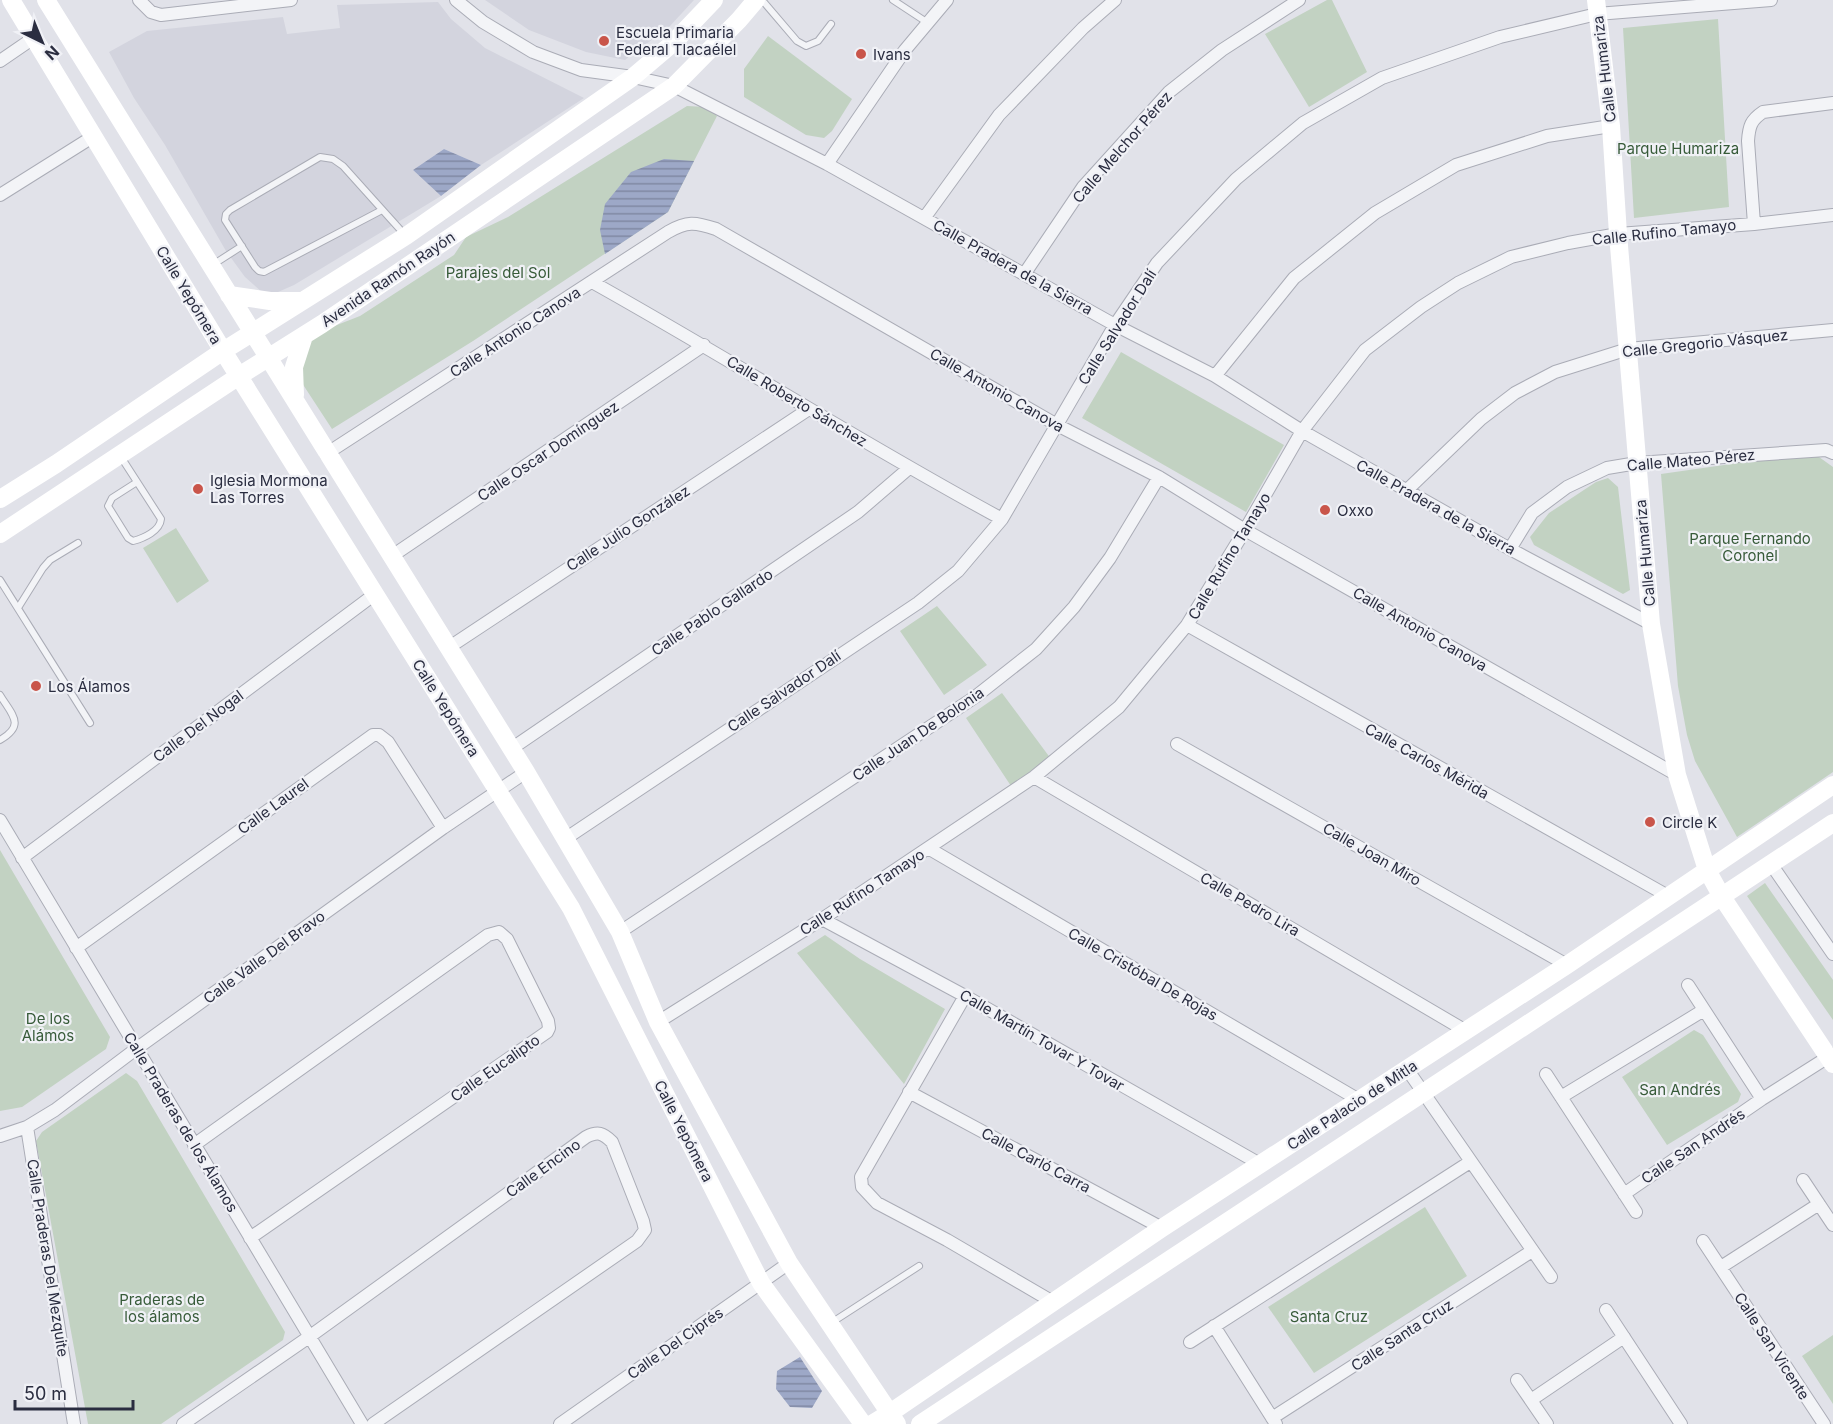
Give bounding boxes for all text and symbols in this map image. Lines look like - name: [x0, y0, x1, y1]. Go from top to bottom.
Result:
- north arrow: [12, 12, 72, 72]
- street label: Calle Humariza: [1588, 15, 1620, 123]
- place label: Escuela Primaria Federal Tlacaélel: [616, 23, 737, 59]
- marker: Escuela Primaria Federal Tlacaélel: [597, 34, 611, 48]
- text: N: [41, 41, 64, 64]
- place label: Ivans: [873, 45, 911, 64]
- marker: Ivans: [854, 47, 868, 61]
- street label: Calle Melchor Pérez: [1068, 87, 1176, 207]
- park label: Parque Humariza: [1617, 139, 1739, 158]
- street label: Calle Pradera de la Sierra: [930, 215, 1096, 319]
- street label: Calle Rufino Tamayo: [1591, 215, 1737, 249]
- street label: Avenida Ramón Rayón: [317, 227, 459, 331]
- street label: Calle Yepómera: [152, 242, 226, 348]
- park label: Parajes del Sol: [446, 263, 550, 282]
- street label: Calle Salvador Dalí: [1074, 265, 1160, 388]
- street label: Calle Antonio Canova: [446, 283, 584, 381]
- street label: Calle Gregorio Vásquez: [1621, 325, 1789, 361]
- street label: Calle Antonio Canova: [926, 344, 1068, 436]
- street label: Calle Roberto Sánchez: [723, 351, 871, 451]
- street label: Calle Oscar Domínguez: [474, 397, 622, 505]
- street label: Calle Mateo Pérez: [1626, 445, 1756, 475]
- street label: Calle Pradera de la Sierra: [1353, 455, 1519, 559]
- place label: Iglesia Mormona Las Torres: [210, 471, 328, 507]
- street label: Calle Julio González: [563, 481, 693, 575]
- marker: Iglesia Mormona Las Torres: [191, 482, 205, 496]
- street label: Calle Rufino Tamayo: [1184, 489, 1274, 623]
- street label: Calle Humariza: [1631, 499, 1659, 607]
- place label: Oxxo: [1337, 501, 1374, 520]
- marker: Oxxo: [1318, 503, 1332, 517]
- park label: Parque Fernando Coronel: [1689, 529, 1811, 565]
- street label: Calle Pablo Gallardo: [648, 564, 776, 660]
- street label: Calle Antonio Canova: [1349, 583, 1491, 675]
- street label: Calle Salvador Dalí: [724, 646, 845, 736]
- street label: Calle Yepómera: [408, 656, 484, 760]
- place label: Los Álamos: [48, 677, 130, 696]
- marker: Los Álamos: [29, 679, 43, 693]
- street label: Calle Juan De Bolonia: [849, 683, 987, 785]
- street label: Calle Del Nogal: [149, 686, 247, 766]
- street label: Calle Carlos Mérida: [1362, 719, 1492, 803]
- street label: Calle Laurel: [234, 774, 312, 838]
- place label: Circle K: [1662, 813, 1717, 832]
- marker: Circle K: [1643, 815, 1657, 829]
- street label: Calle Joan Miro: [1319, 818, 1425, 890]
- street label: Calle Rufino Tamayo: [796, 845, 928, 939]
- street label: Calle Pedro Lira: [1197, 868, 1303, 940]
- street label: Calle Valle Del Bravo: [199, 906, 329, 1008]
- street label: Calle Cristóbal De Rojas: [1065, 923, 1221, 1025]
- street label: Calle Martín Tovar Y Tovar: [956, 985, 1128, 1095]
- park label: De los Alámos: [22, 1009, 74, 1045]
- street label: Calle Praderas de los Álamos: [120, 1028, 242, 1216]
- street label: Calle Eucalipto: [447, 1030, 543, 1106]
- street label: Calle Palacio de Mitla: [1283, 1056, 1421, 1154]
- street label: Calle Yepómera: [650, 1077, 718, 1185]
- park label: San Andrés: [1639, 1080, 1721, 1099]
- street label: Calle San Andrés: [1637, 1104, 1749, 1188]
- street label: Calle Carló Carra: [978, 1123, 1094, 1197]
- street label: Calle Encino: [502, 1135, 584, 1201]
- street label: Calle Praderas Del Mezquite: [23, 1158, 73, 1358]
- street label: Calle San Vicente: [1730, 1289, 1814, 1403]
- park label: Praderas de los álamos: [119, 1290, 205, 1326]
- street label: Calle Santa Cruz: [1347, 1295, 1457, 1375]
- street label: Calle Del Ciprés: [623, 1303, 727, 1383]
- park label: Santa Cruz: [1290, 1307, 1368, 1326]
- scale bar: [15, 1373, 134, 1411]
- text: 50 m: [24, 1383, 67, 1404]

